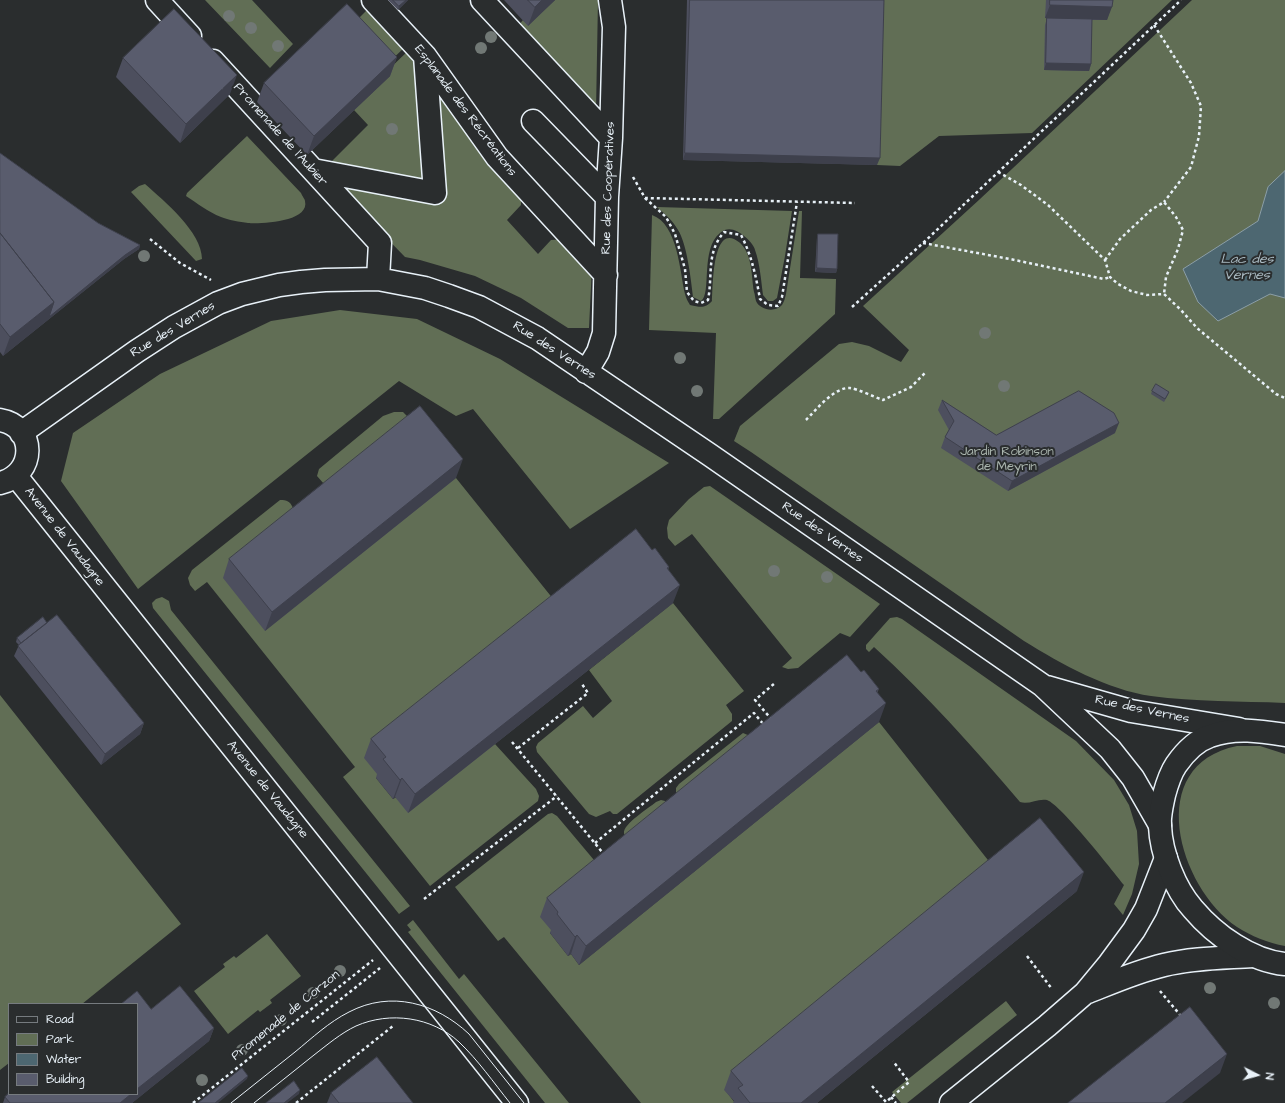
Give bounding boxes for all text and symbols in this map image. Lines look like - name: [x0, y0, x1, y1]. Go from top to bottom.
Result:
- street label: Esplanade des Récréations: [410, 42, 520, 180]
- street label: Promenade de l'Aubier: [230, 80, 330, 190]
- street label: Rue des Coopératives: [599, 121, 619, 255]
- water label: Lac des Vernes: [1220, 252, 1274, 284]
- street label: Rue des Vernes: [128, 299, 218, 361]
- street label: Rue des Vernes: [510, 318, 598, 384]
- park label: Jardin Robinson de Meyrin: [960, 444, 1054, 475]
- street label: Avenue de Vaudagne: [21, 484, 107, 590]
- street label: Rue des Vernes: [778, 499, 866, 567]
- street label: Rue des Vernes: [1093, 692, 1191, 728]
- street label: Avenue de Vaudagne: [223, 738, 311, 842]
- street label: Promenade de Corzon: [229, 968, 343, 1064]
- legend: [8, 1003, 138, 1095]
- text: Road: [46, 1011, 74, 1028]
- text: Park: [46, 1031, 74, 1048]
- text: Water: [46, 1051, 81, 1068]
- north arrow: [1237, 1055, 1277, 1095]
- text: Building: [46, 1071, 84, 1088]
- text: N: [1262, 1072, 1277, 1081]

